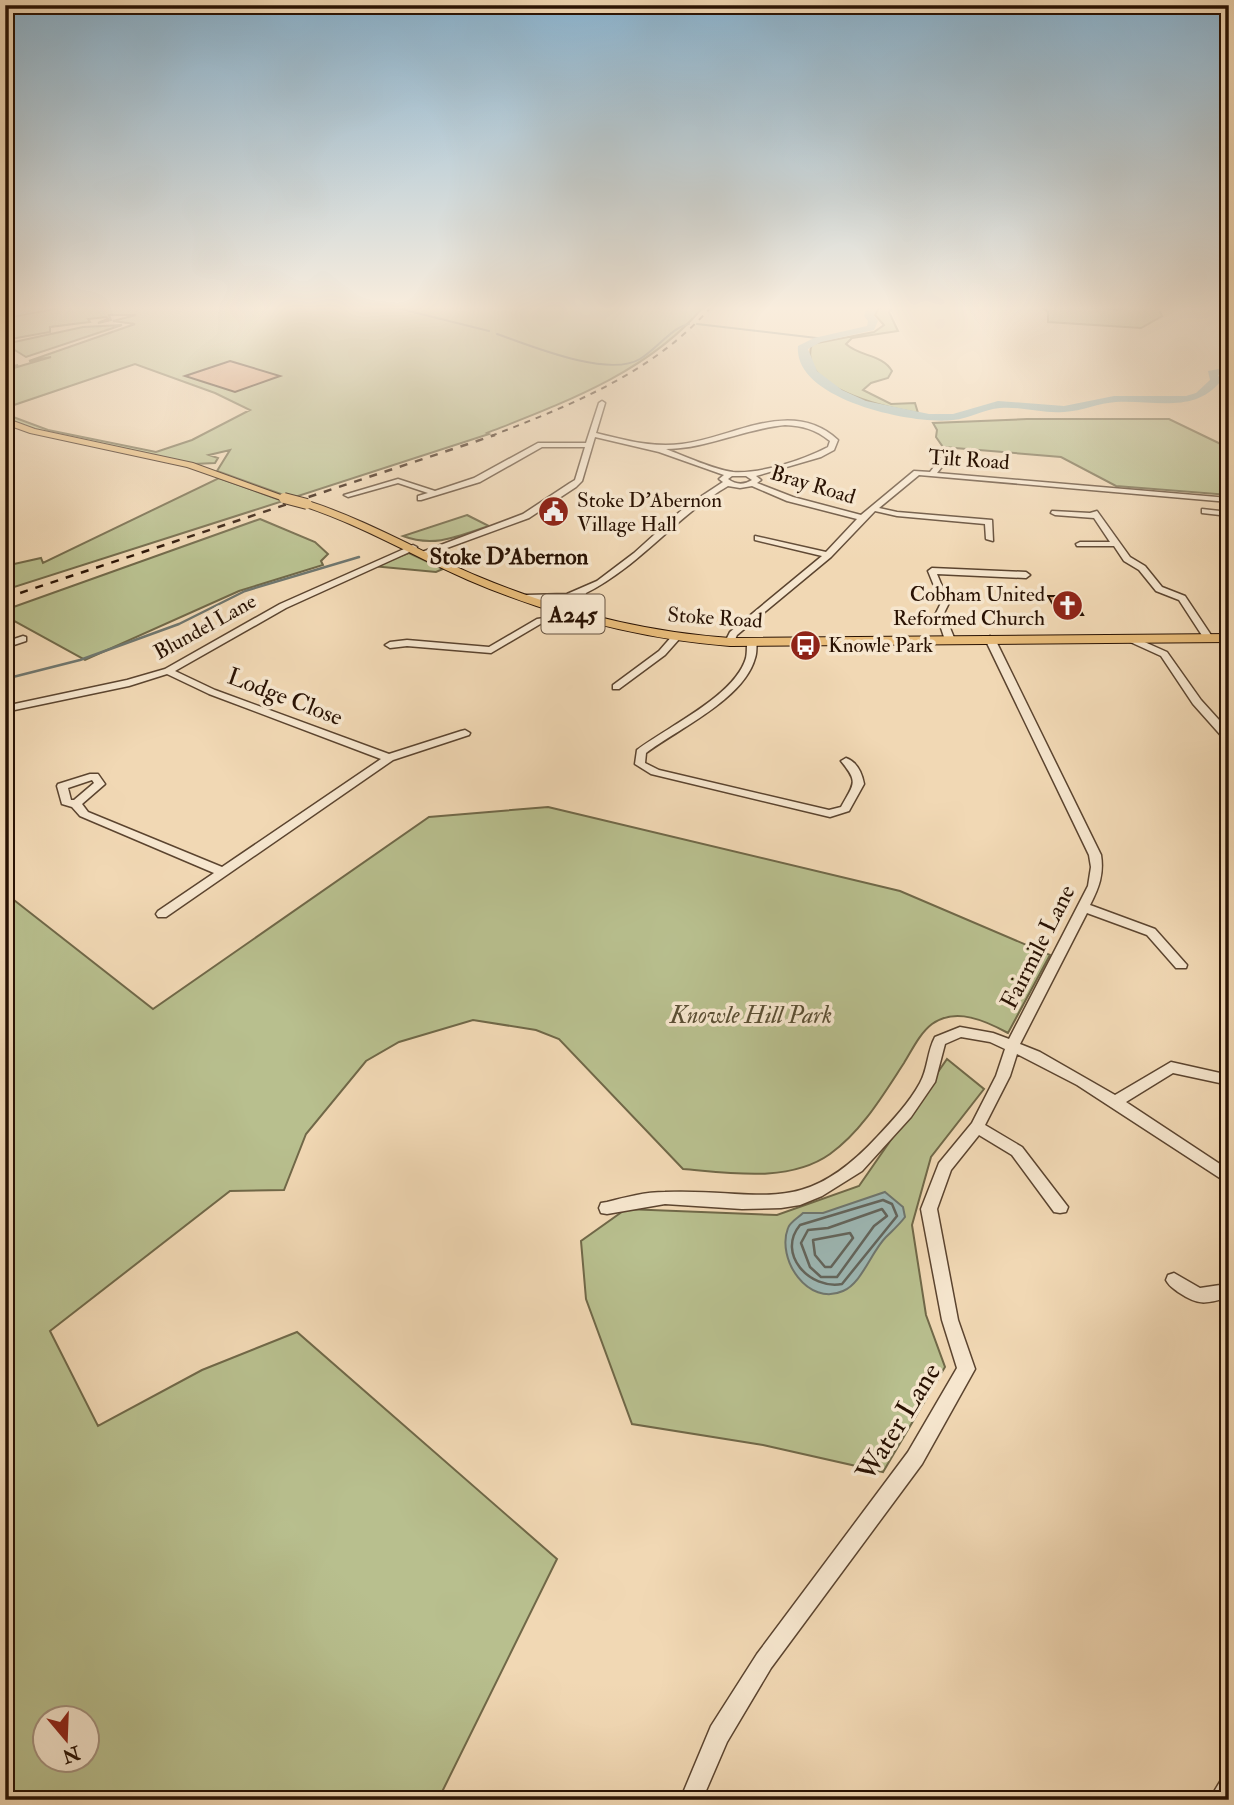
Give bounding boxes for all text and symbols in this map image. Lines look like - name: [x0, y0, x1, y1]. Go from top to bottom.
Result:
- street label: Tilt Road: [928, 444, 1011, 476]
- street label: Bray Road: [767, 459, 859, 511]
- place label: Stoke D'Abernon Village Hall: [577, 487, 722, 538]
- public building icon: Stoke D'Abernon Village Hall: [537, 495, 571, 529]
- district label: Stoke D'Abernon: [430, 542, 589, 571]
- place label: Cobham United Reformed Church: [893, 581, 1046, 632]
- street label: Blundel Lane: [149, 588, 261, 666]
- church icon: Cobham United Reformed Church: [1051, 589, 1085, 623]
- road number: A245: [542, 594, 604, 634]
- street label: Stoke Road: [667, 601, 764, 635]
- bus stop icon: Knowle Park: [788, 628, 822, 662]
- place label: Knowle Park: [828, 632, 933, 659]
- street label: Lodge Close: [223, 661, 347, 733]
- street label: Fairmile Lane: [993, 880, 1083, 1014]
- park label: Knowle Hill Park: [669, 1000, 832, 1031]
- street label: Water Lane: [848, 1356, 949, 1488]
- north arrow: [32, 1703, 102, 1773]
- text: N: [58, 1740, 84, 1769]

